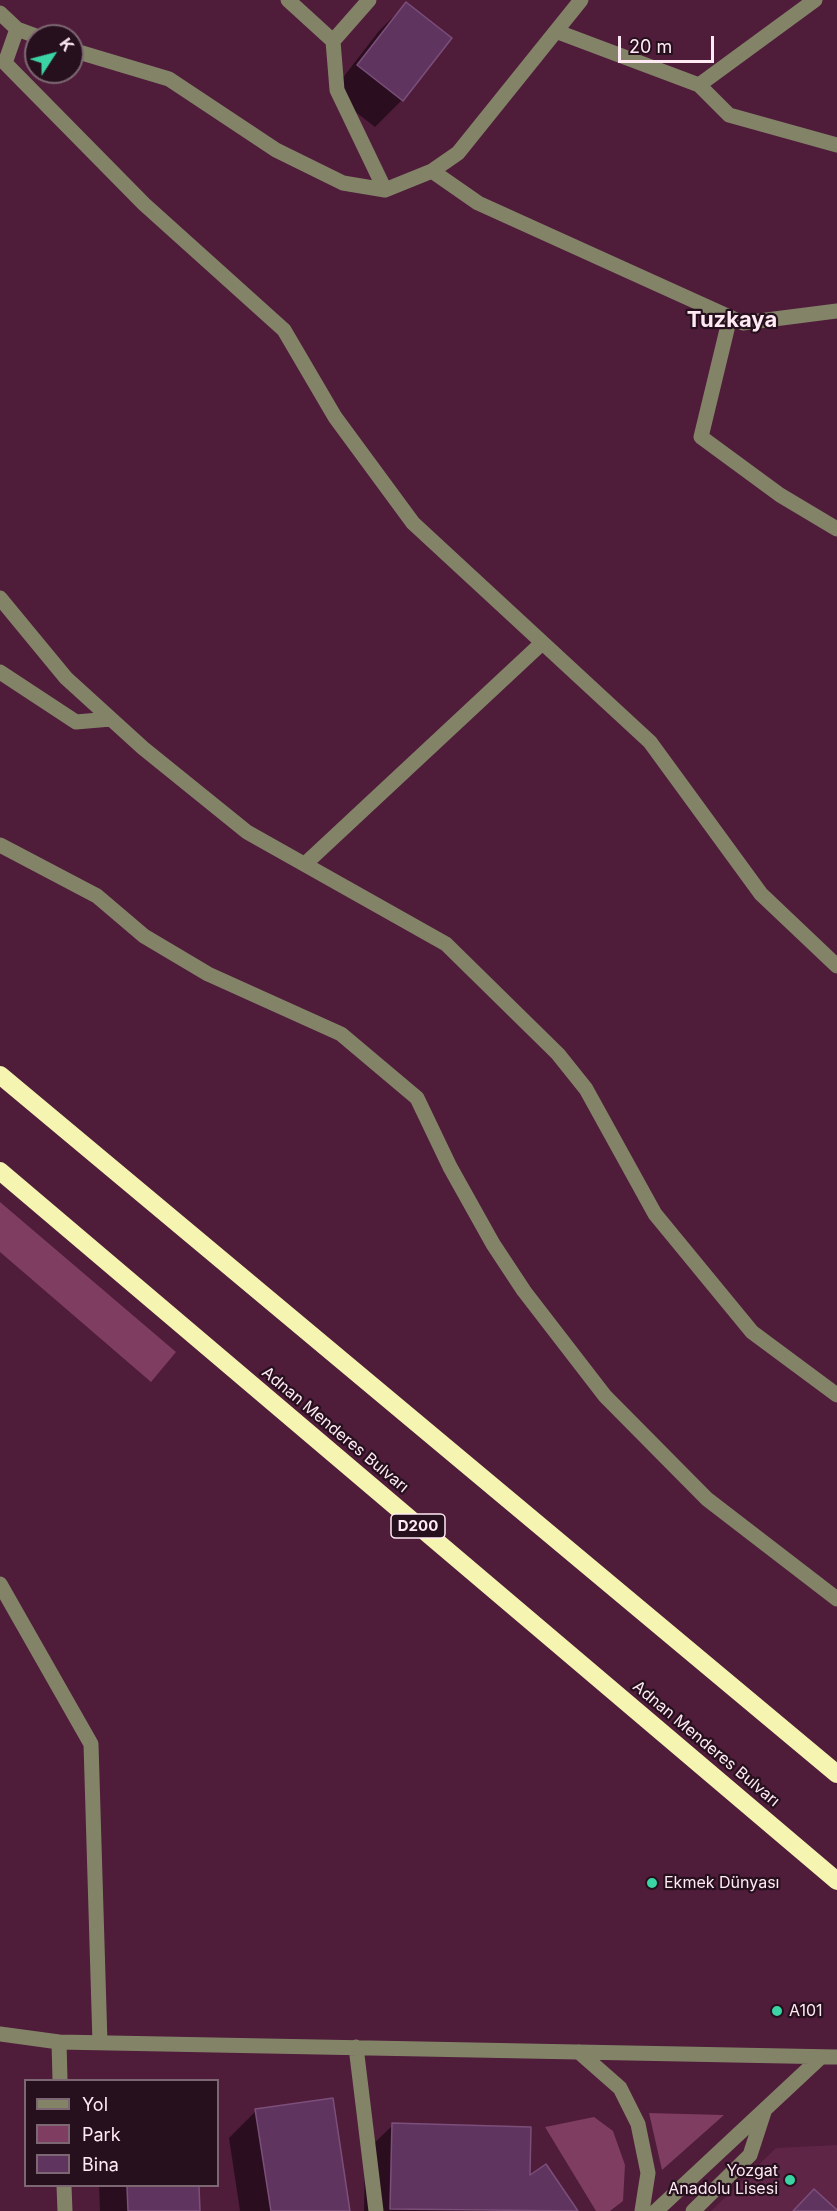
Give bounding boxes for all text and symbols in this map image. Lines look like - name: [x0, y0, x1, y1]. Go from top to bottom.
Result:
- north arrow: [24, 24, 84, 84]
- scale bar: [621, 24, 717, 62]
- text: K: [55, 34, 78, 55]
- text: 20 m: [629, 36, 672, 57]
- district label: Tuzkaya: [687, 307, 777, 333]
- street label: Adnan Menderes Bulvarı: [258, 1363, 412, 1497]
- road number: D200: [391, 1514, 445, 1538]
- street label: Adnan Menderes Bulvarı: [629, 1677, 783, 1811]
- place label: Ekmek Dünyası: [664, 1873, 779, 1893]
- marker: Ekmek Dünyası: [645, 1876, 659, 1890]
- place label: A101: [789, 2001, 823, 2021]
- marker: A101: [770, 2004, 784, 2018]
- legend: [24, 2079, 219, 2187]
- text: Yol: [82, 2094, 108, 2115]
- text: Park: [82, 2124, 121, 2145]
- text: Bina: [82, 2154, 119, 2175]
- place label: Yozgat Anadolu Lisesi: [668, 2161, 778, 2199]
- marker: Yozgat Anadolu Lisesi: [783, 2173, 797, 2187]

